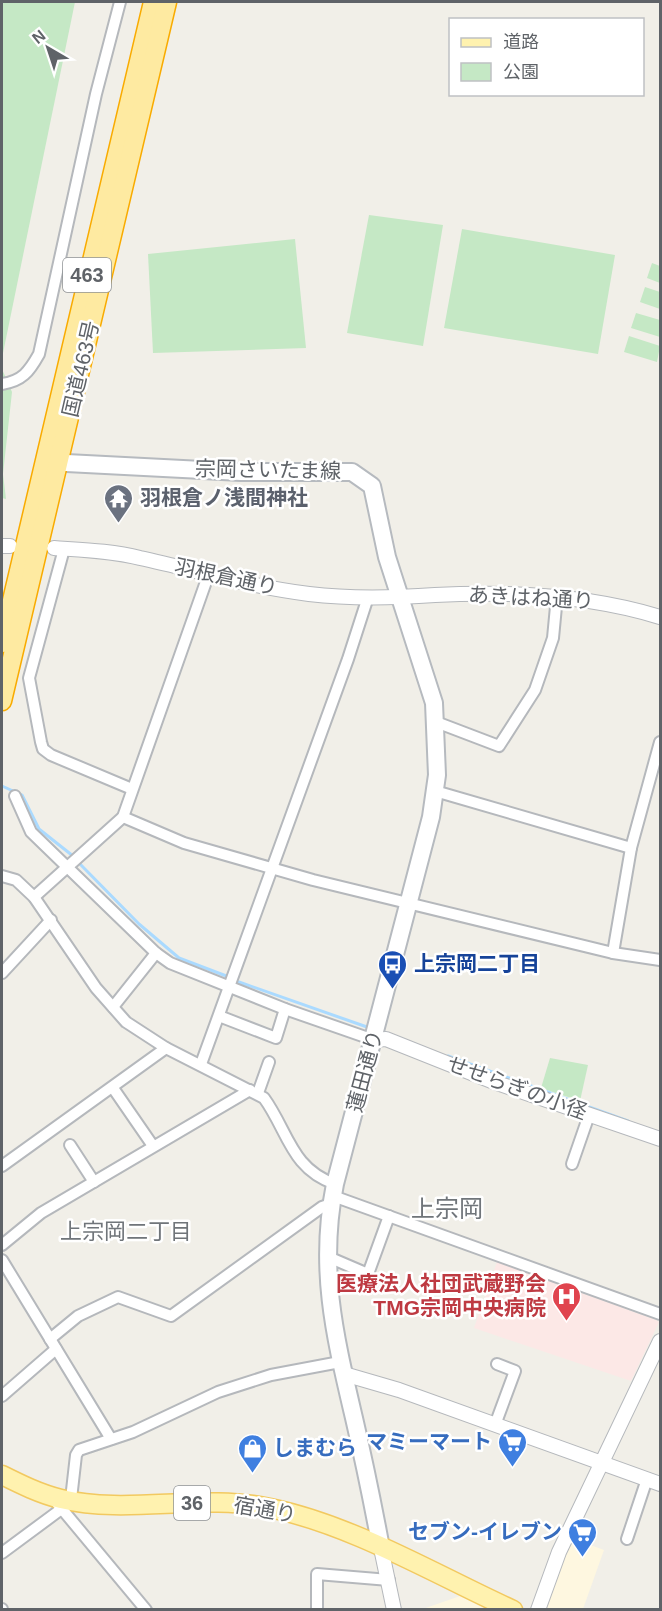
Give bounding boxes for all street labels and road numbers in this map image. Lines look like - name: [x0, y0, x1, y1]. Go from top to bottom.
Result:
- road number: 463: [63, 258, 111, 292]
- street label: 国道463号: [58, 319, 103, 419]
- street label: 宗岡さいたま線: [195, 457, 341, 482]
- street label: 羽根倉通り: [172, 554, 280, 599]
- street label: あきはね通り: [468, 583, 595, 612]
- street label: 蓮田通り: [343, 1027, 386, 1114]
- street label: せせらぎの小径: [444, 1052, 590, 1123]
- road number: 36: [174, 1486, 210, 1520]
- street label: 宿通り: [232, 1493, 298, 1526]

